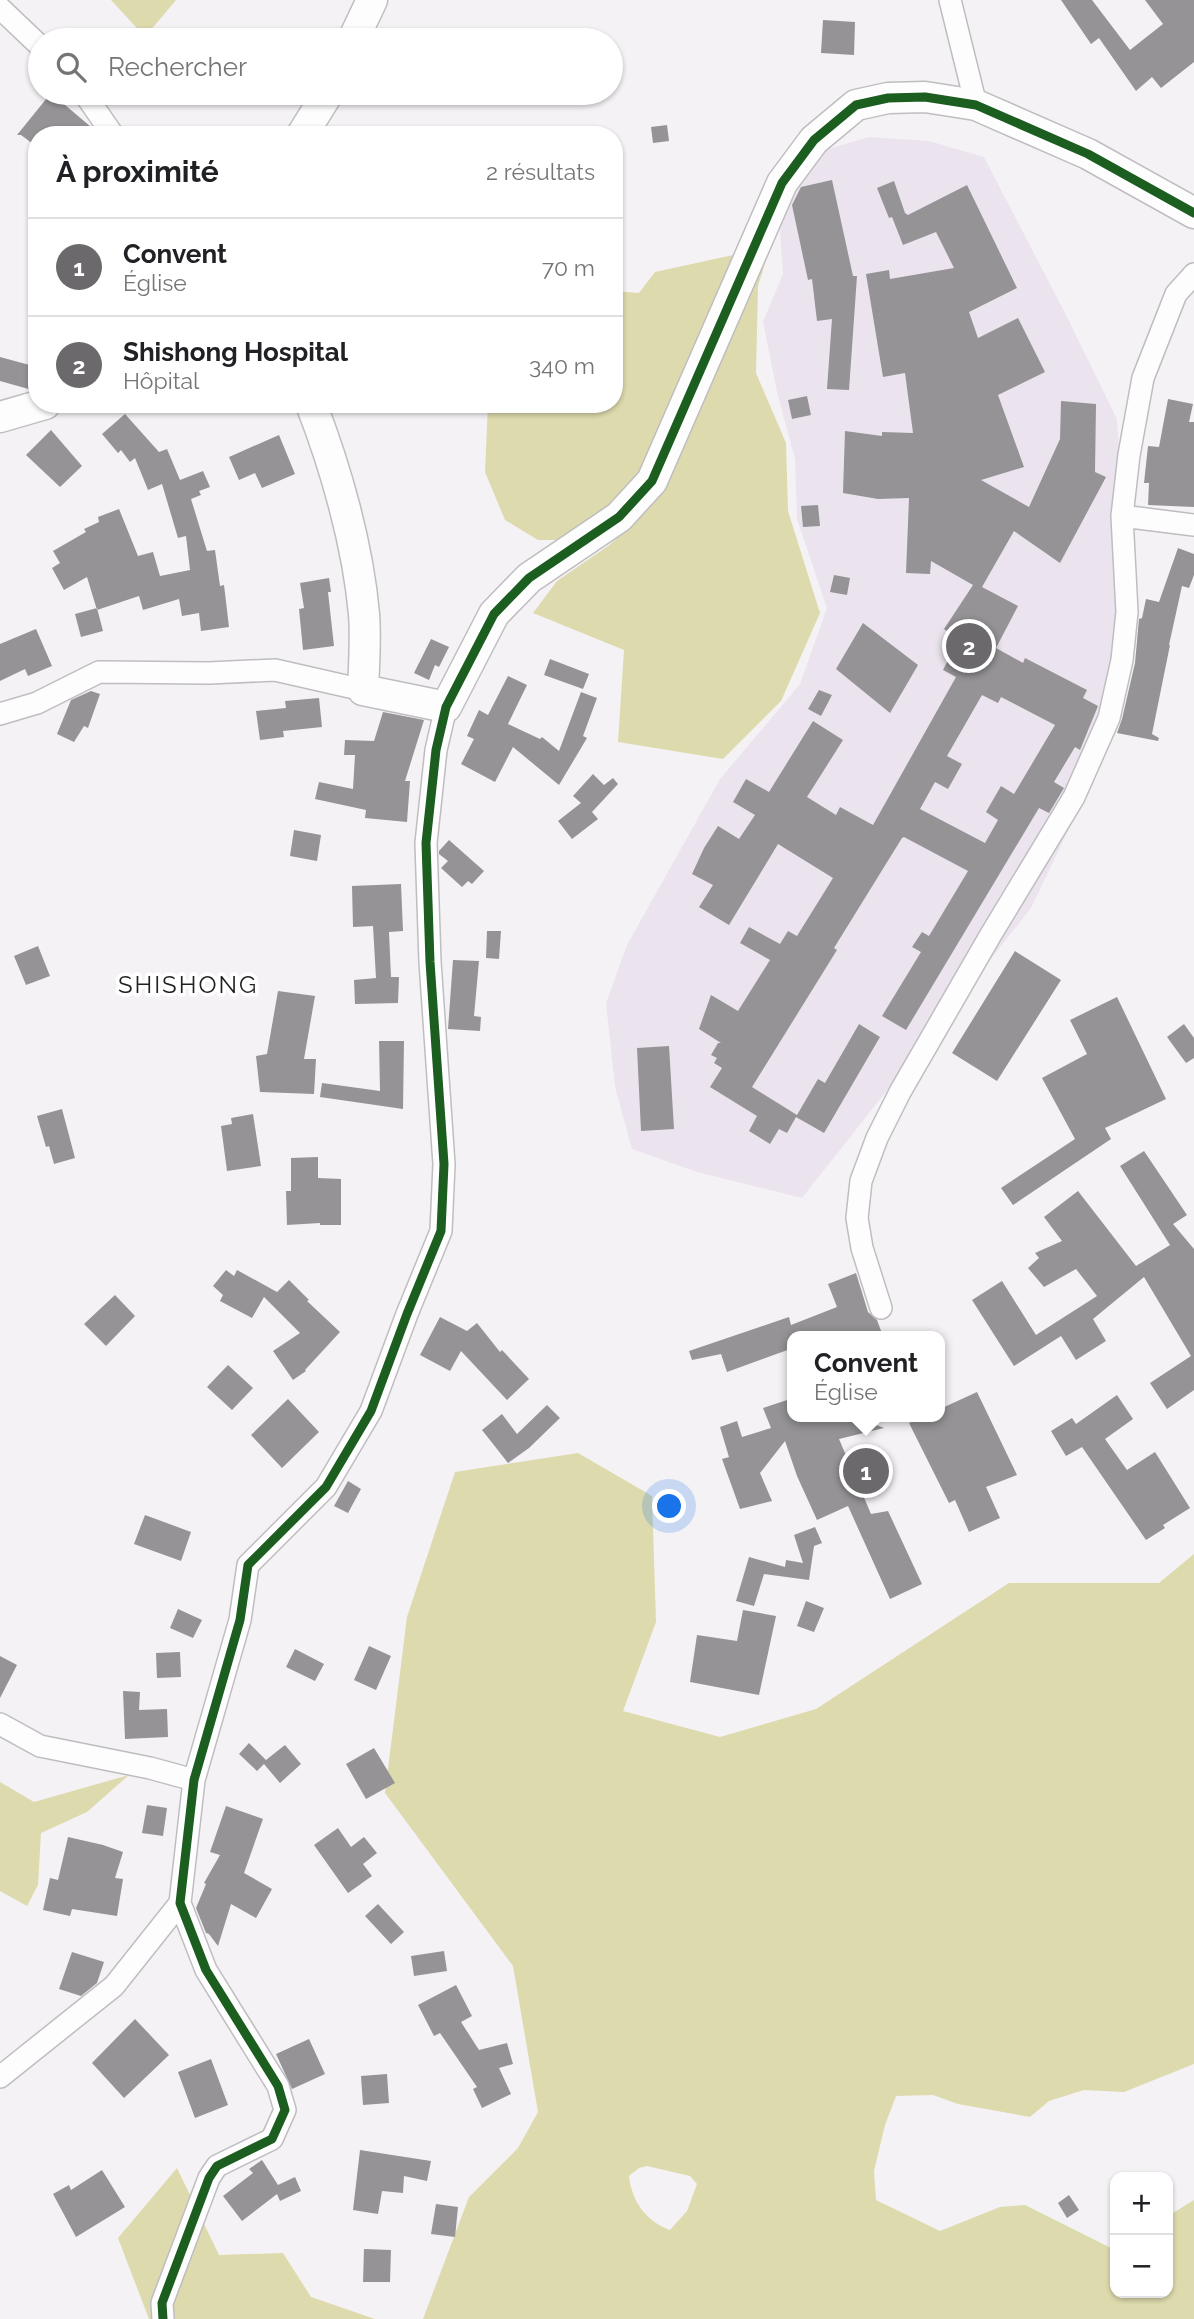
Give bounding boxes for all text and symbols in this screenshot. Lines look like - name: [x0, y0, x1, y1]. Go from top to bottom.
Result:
- search box: [28, 28, 623, 105]
- icon: search: [52, 48, 90, 86]
- text: Rechercher: [108, 52, 247, 82]
- text: À proximité: [56, 154, 219, 189]
- text: 2 résultats: [486, 158, 595, 185]
- text: Convent: [123, 239, 227, 269]
- text: 1: [73, 254, 85, 281]
- text: 70 m: [542, 254, 595, 281]
- text: Église: [123, 269, 187, 296]
- text: Shishong Hospital: [123, 337, 348, 367]
- text: 2: [73, 352, 85, 379]
- text: 340 m: [529, 352, 595, 379]
- text: Hôpital: [123, 367, 199, 394]
- pin: 2: [946, 620, 992, 672]
- district label: SHISHONG: [118, 970, 258, 999]
- popup: [787, 1331, 945, 1422]
- text: Convent: [814, 1348, 918, 1378]
- text: Église: [814, 1378, 878, 1405]
- pin: 1: [843, 1445, 889, 1497]
- your location: [652, 1489, 686, 1523]
- map controls: [1110, 2172, 1173, 2298]
- button: +: [1110, 2172, 1173, 2235]
- button: −: [1110, 2235, 1173, 2298]

